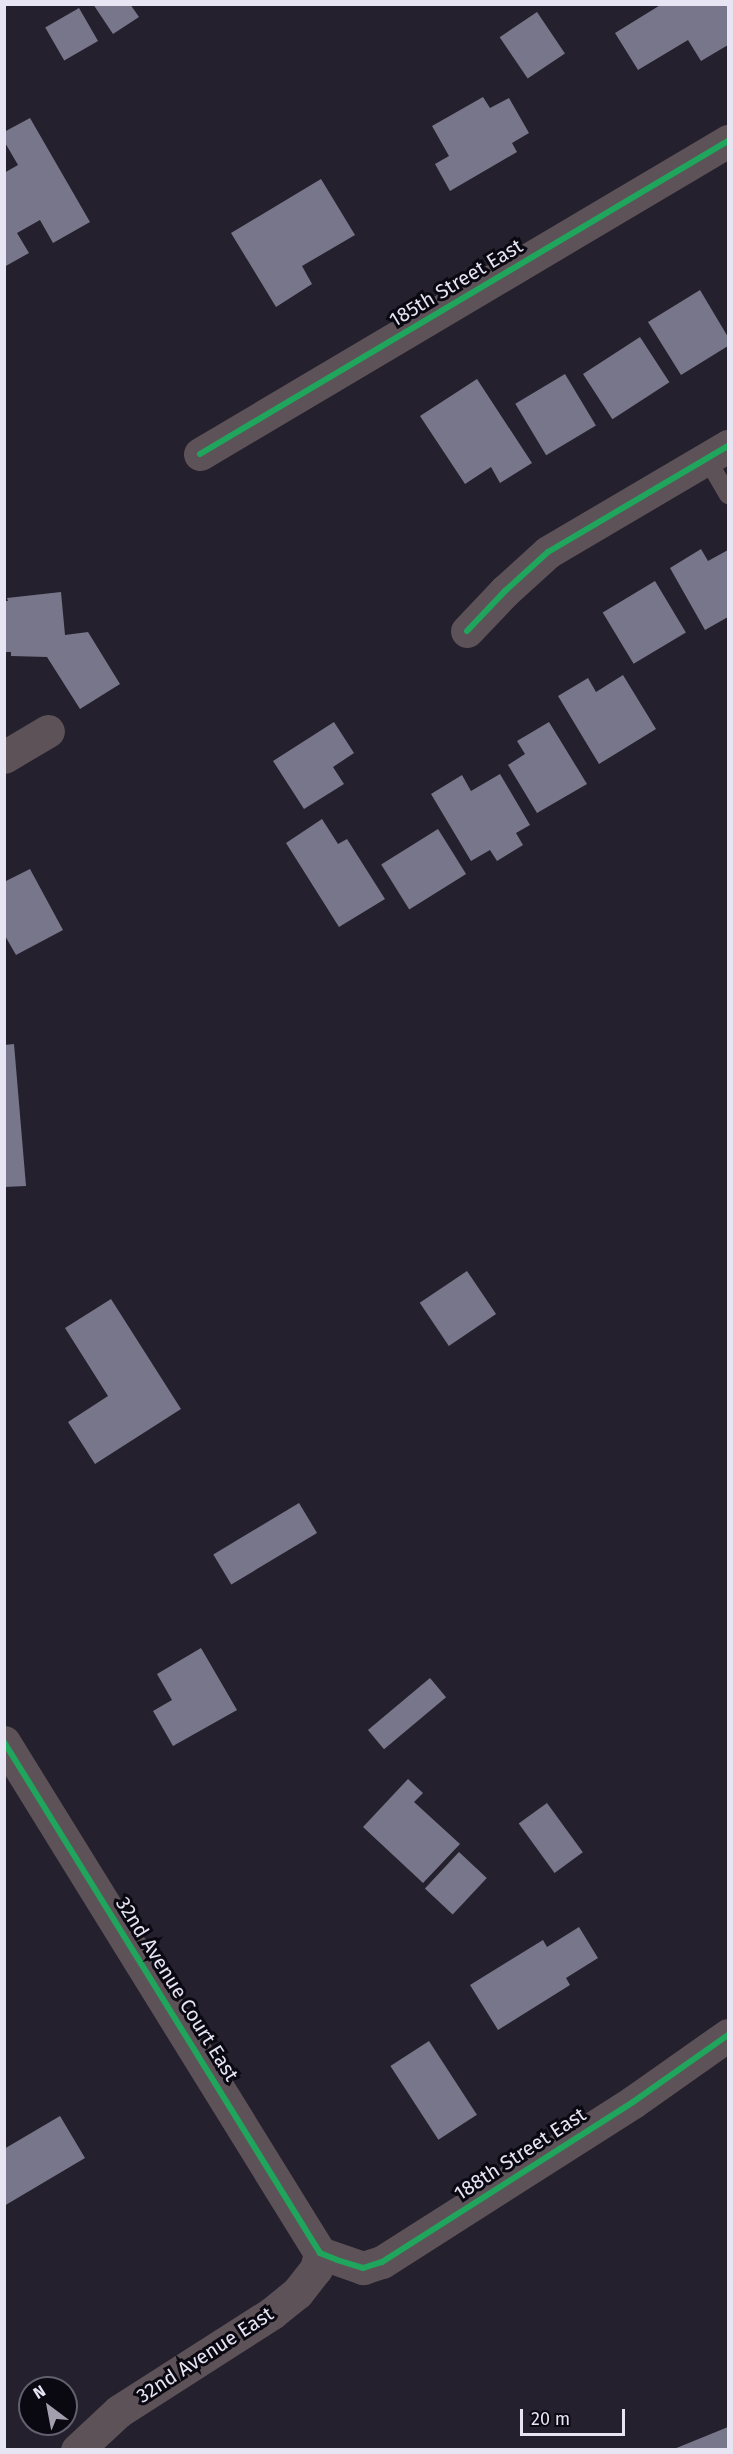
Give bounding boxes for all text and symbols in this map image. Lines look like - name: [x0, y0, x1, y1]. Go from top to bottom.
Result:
- street label: 185th Street East: [385, 234, 527, 332]
- street label: 32nd Avenue Court East: [111, 1893, 243, 2085]
- street label: 188th Street East: [450, 2102, 590, 2206]
- street label: 32nd Avenue East: [132, 2302, 278, 2408]
- north arrow: [18, 2376, 78, 2436]
- text: N: [30, 2381, 49, 2403]
- scale bar: [523, 2397, 628, 2435]
- text: 20 m: [531, 2408, 570, 2430]

